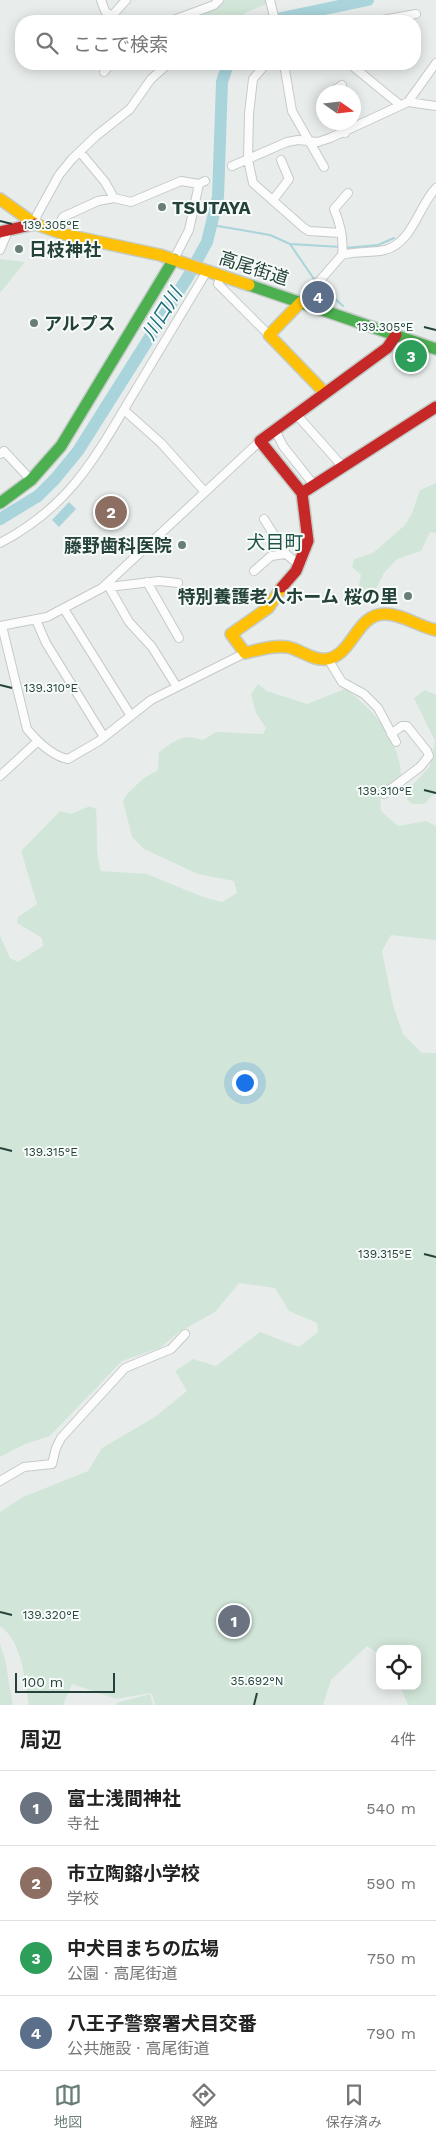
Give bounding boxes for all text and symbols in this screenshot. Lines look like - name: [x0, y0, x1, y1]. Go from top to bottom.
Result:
- search box: [15, 15, 421, 70]
- icon: search: [33, 29, 61, 57]
- text: ここで検索: [73, 33, 168, 56]
- north arrow: [316, 85, 361, 130]
- place label: TSUTAYA: [172, 197, 251, 218]
- marker: TSUTAYA: [156, 201, 168, 213]
- text: 139.305°E: [23, 218, 80, 232]
- place label: 日枝神社: [29, 239, 101, 260]
- marker: 日枝神社: [13, 243, 25, 255]
- street label: 高尾街道: [217, 247, 291, 289]
- pin: 4: [302, 278, 334, 316]
- water label: 川口川: [137, 282, 188, 344]
- place label: アルプス: [44, 313, 116, 334]
- marker: アルプス: [28, 317, 40, 329]
- text: 139.305°E: [357, 320, 414, 334]
- pin: 3: [395, 337, 427, 375]
- pin: 2: [95, 493, 127, 531]
- district label: 犬目町: [246, 531, 304, 554]
- place label: 藤野歯科医院: [64, 535, 172, 556]
- marker: 藤野歯科医院: [176, 539, 188, 551]
- place label: 特別養護老人ホーム 桜の里: [177, 586, 398, 607]
- marker: 特別養護老人ホーム 桜の里: [402, 590, 414, 602]
- text: 139.310°E: [24, 681, 79, 695]
- text: 139.310°E: [358, 784, 413, 798]
- your location: [232, 1070, 258, 1096]
- text: 139.315°E: [24, 1145, 78, 1159]
- text: 139.315°E: [358, 1247, 412, 1261]
- pin: 1: [218, 1602, 250, 1640]
- text: 139.320°E: [23, 1608, 80, 1622]
- map controls: [376, 1645, 421, 1690]
- button: locate: [376, 1645, 421, 1690]
- scale bar: [15, 1670, 115, 1693]
- text: 100 m: [22, 1674, 63, 1690]
- text: 35.692°N: [230, 1674, 284, 1688]
- text: 周辺: [20, 1727, 62, 1752]
- text: 4件: [390, 1730, 416, 1749]
- text: 富士浅間神社: [67, 1787, 181, 1810]
- text: 1: [33, 1799, 39, 1818]
- text: 540 m: [366, 1799, 416, 1818]
- text: 寺社: [67, 1814, 99, 1833]
- text: 市立陶鎔小学校: [67, 1862, 200, 1885]
- text: 2: [31, 1874, 41, 1893]
- text: 590 m: [366, 1874, 416, 1893]
- text: 学校: [67, 1889, 99, 1908]
- text: 中犬目まちの広場: [67, 1937, 219, 1960]
- text: 3: [31, 1949, 41, 1968]
- text: 750 m: [367, 1949, 416, 1968]
- text: 公園 · 高尾街道: [67, 1964, 178, 1983]
- text: 八王子警察署犬目交番: [67, 2012, 257, 2035]
- text: 4: [31, 2024, 41, 2043]
- text: 790 m: [366, 2024, 416, 2043]
- text: 公共施設 · 高尾街道: [67, 2039, 210, 2058]
- tab: 地図: [54, 2081, 82, 2131]
- tab: 経路: [190, 2081, 218, 2131]
- tab: 保存済み: [326, 2081, 382, 2131]

